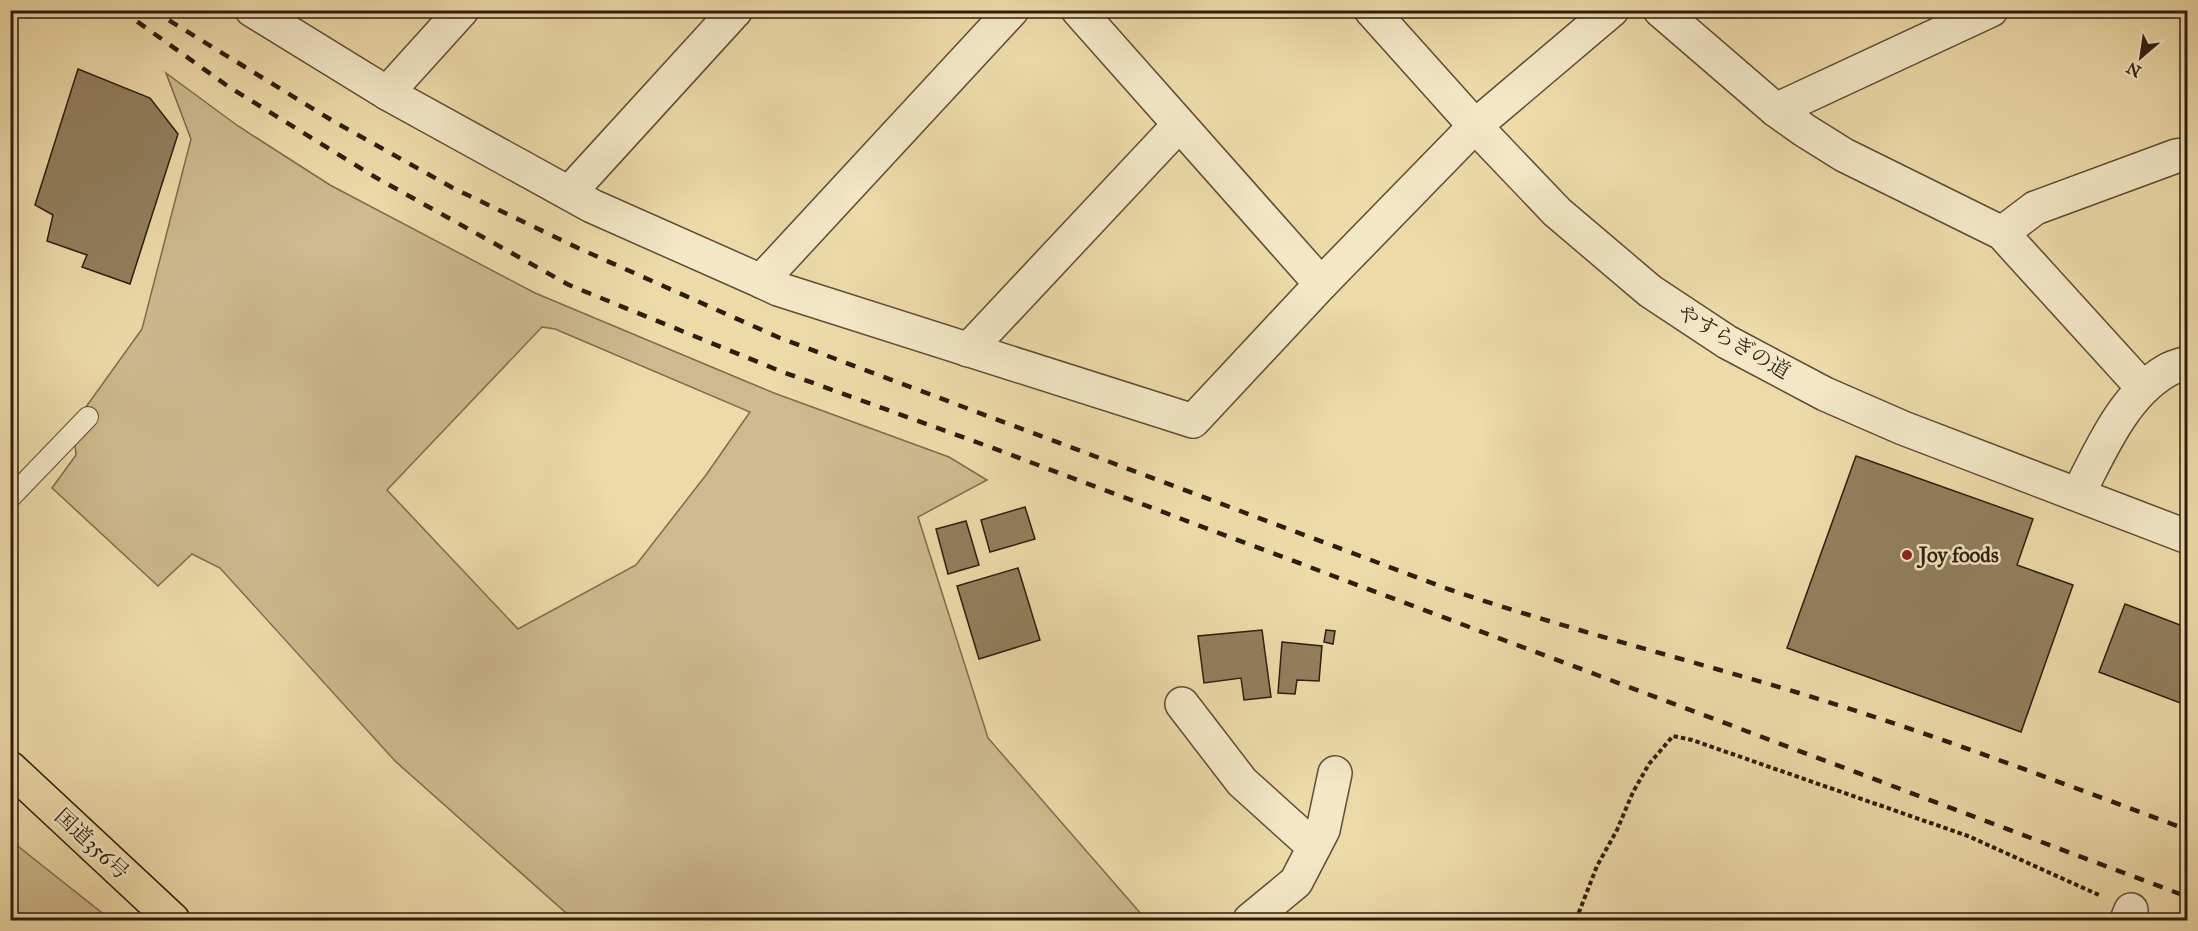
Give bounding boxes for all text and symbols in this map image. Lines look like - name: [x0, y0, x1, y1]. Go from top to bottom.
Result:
- north arrow: [2111, 27, 2171, 87]
- text: N: [2123, 58, 2145, 81]
- street label: やすらぎの道: [1673, 299, 1795, 385]
- place label: Joy foods: [1916, 542, 1999, 569]
- marker: Joy foods: [1900, 548, 1914, 562]
- street label: 国道356号: [50, 803, 134, 885]

